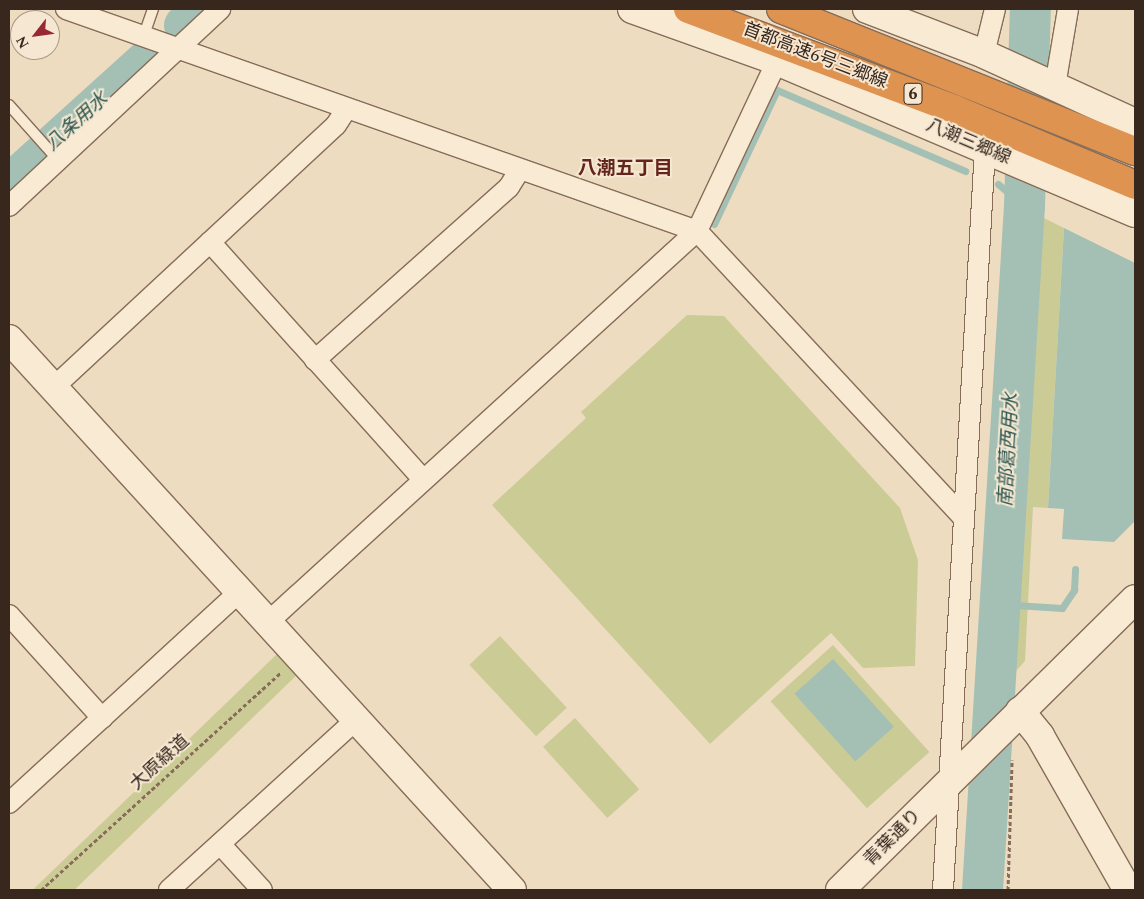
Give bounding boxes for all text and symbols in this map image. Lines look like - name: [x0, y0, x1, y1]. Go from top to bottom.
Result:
- north arrow: [10, 10, 60, 60]
- street label: 首都高速6号三郷線: [740, 19, 890, 93]
- text: N: [10, 32, 34, 52]
- road number: 6: [903, 80, 923, 108]
- water label: 八条用水: [41, 88, 113, 156]
- street label: 八潮三郷線: [922, 114, 1014, 170]
- district label: 八潮五丁目: [578, 158, 672, 180]
- water label: 南部葛西用水: [995, 392, 1023, 508]
- street label: 大原緑道: [126, 731, 194, 795]
- street label: 青葉通り: [860, 805, 926, 871]

